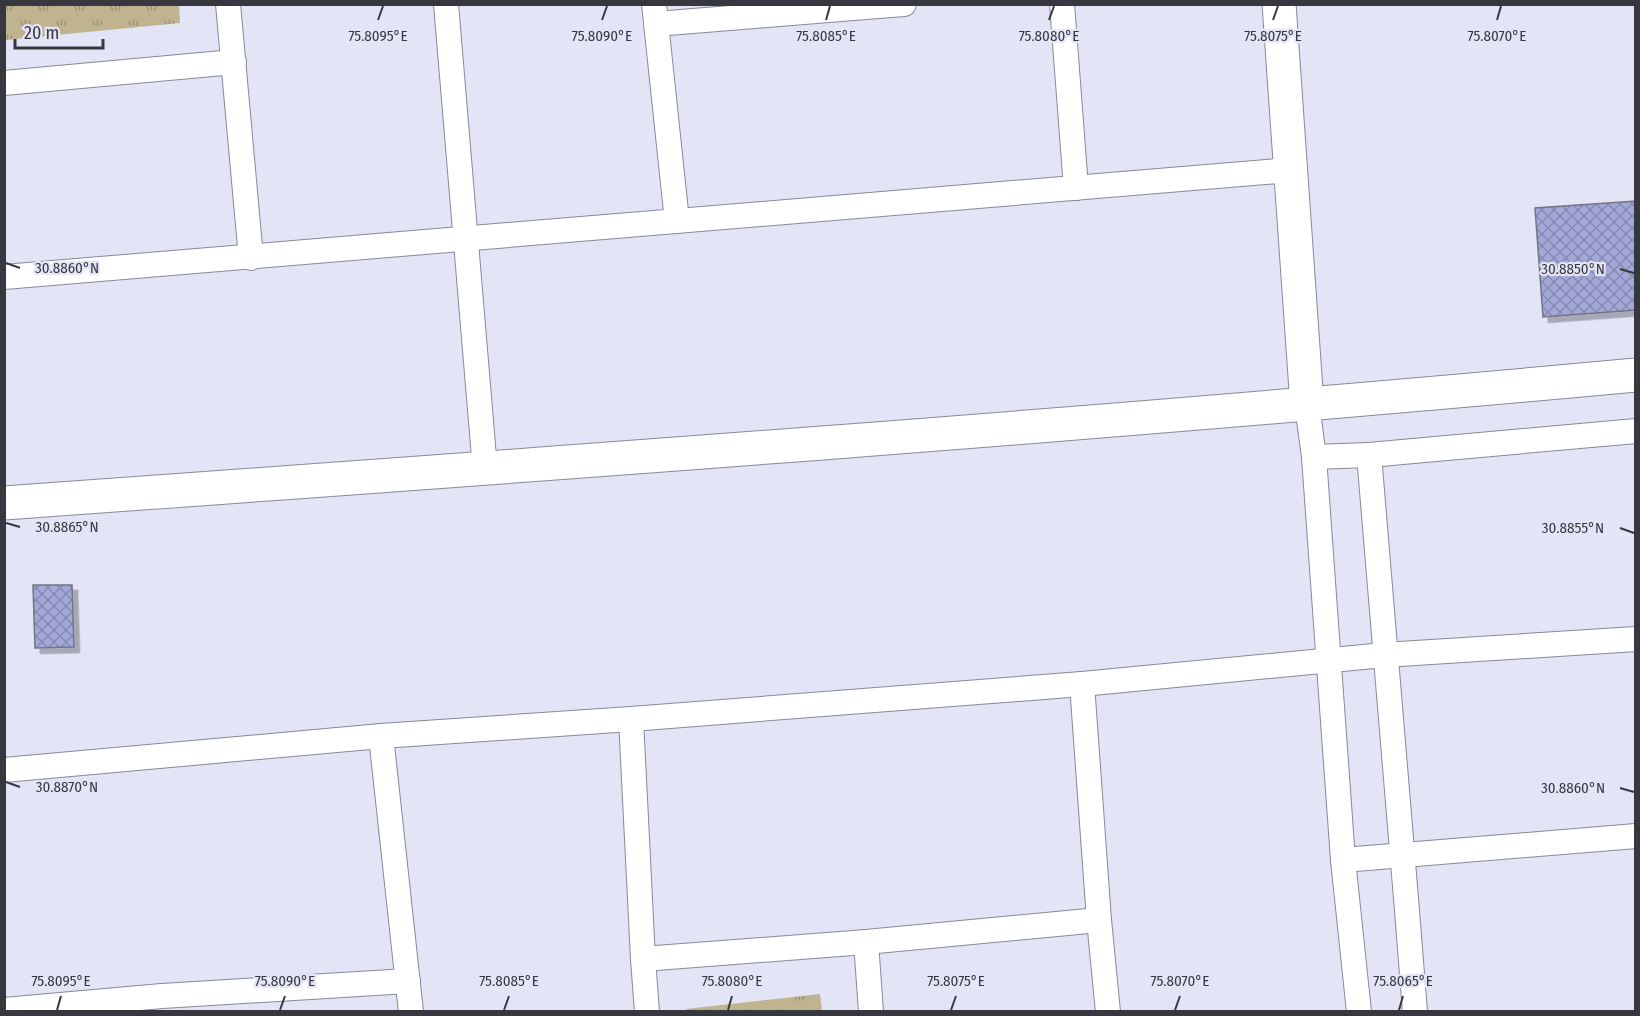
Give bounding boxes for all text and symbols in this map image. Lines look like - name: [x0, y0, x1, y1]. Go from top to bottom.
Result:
- scale bar: [15, 12, 104, 50]
- text: 20 m: [24, 22, 59, 44]
- text: 75.8095°E: [348, 27, 408, 45]
- text: 75.8090°E: [572, 27, 632, 45]
- text: 75.8085°E: [796, 27, 856, 45]
- text: 75.8080°E: [1019, 27, 1079, 45]
- text: 75.8075°E: [1244, 27, 1302, 45]
- text: 75.8070°E: [1468, 27, 1526, 45]
- text: 30.8860°N: [35, 259, 99, 277]
- text: 30.8850°N: [1541, 260, 1605, 278]
- text: 30.8865°N: [35, 518, 99, 536]
- text: 30.8855°N: [1542, 519, 1604, 537]
- text: 30.8870°N: [36, 778, 98, 796]
- text: 30.8860°N: [1541, 779, 1605, 797]
- text: 75.8095°E: [31, 972, 91, 990]
- text: 75.8090°E: [255, 972, 315, 990]
- text: 75.8085°E: [479, 972, 539, 990]
- text: 75.8080°E: [702, 972, 762, 990]
- text: 75.8075°E: [927, 972, 985, 990]
- text: 75.8070°E: [1151, 972, 1209, 990]
- text: 75.8065°E: [1373, 972, 1433, 990]

